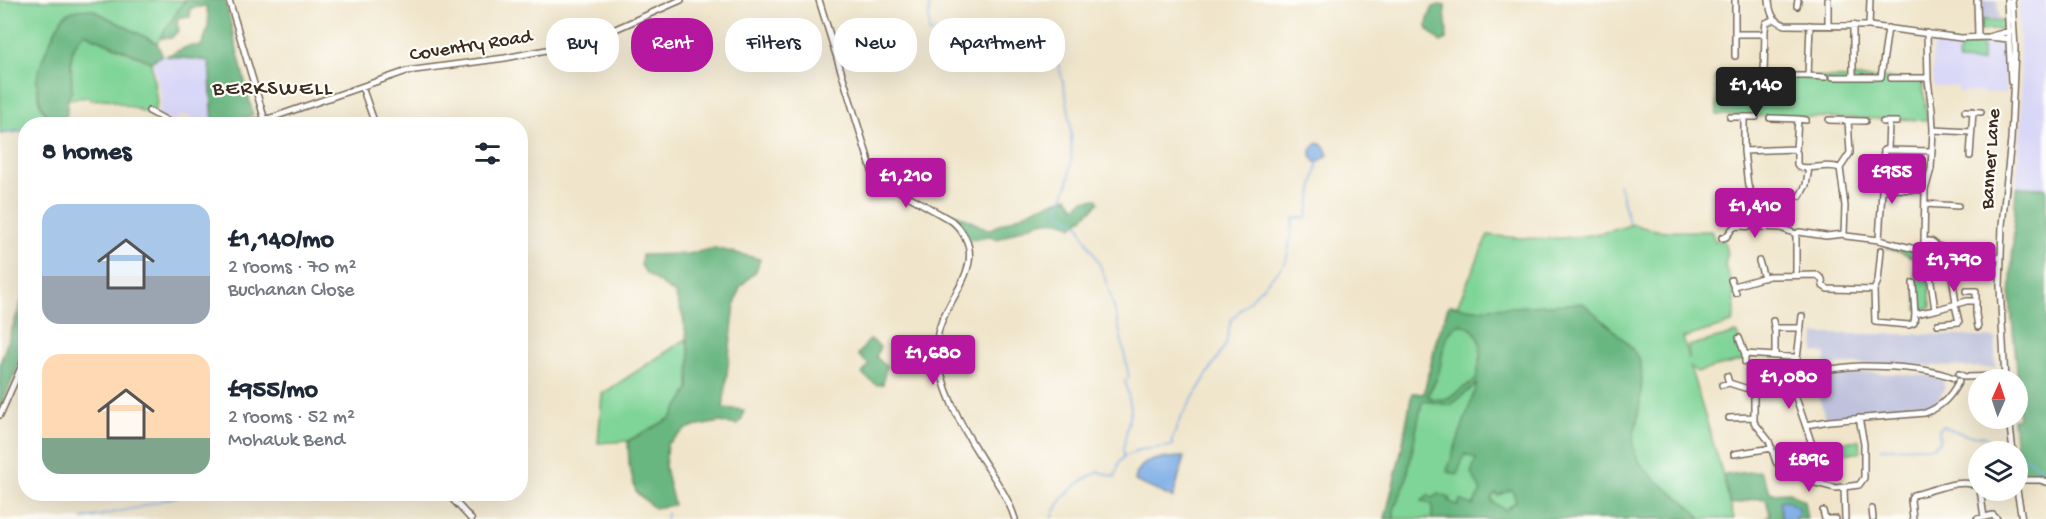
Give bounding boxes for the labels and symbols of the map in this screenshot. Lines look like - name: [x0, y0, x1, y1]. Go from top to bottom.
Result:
- street label: Coventry Road: [408, 26, 536, 68]
- pin: £1,140: [1707, 67, 1805, 118]
- district label: BERKSWELL: [212, 77, 333, 103]
- street label: Banner Lane: [1977, 107, 2007, 211]
- pin: £955: [1856, 154, 1928, 205]
- pin: £1,210: [857, 158, 955, 209]
- pin: £1,410: [1706, 188, 1804, 239]
- pin: £1,790: [1905, 242, 2003, 293]
- pin: £1,680: [884, 335, 982, 386]
- pin: £1,080: [1740, 359, 1838, 410]
- north arrow: [1968, 369, 2028, 429]
- pin: £896: [1773, 442, 1845, 493]

